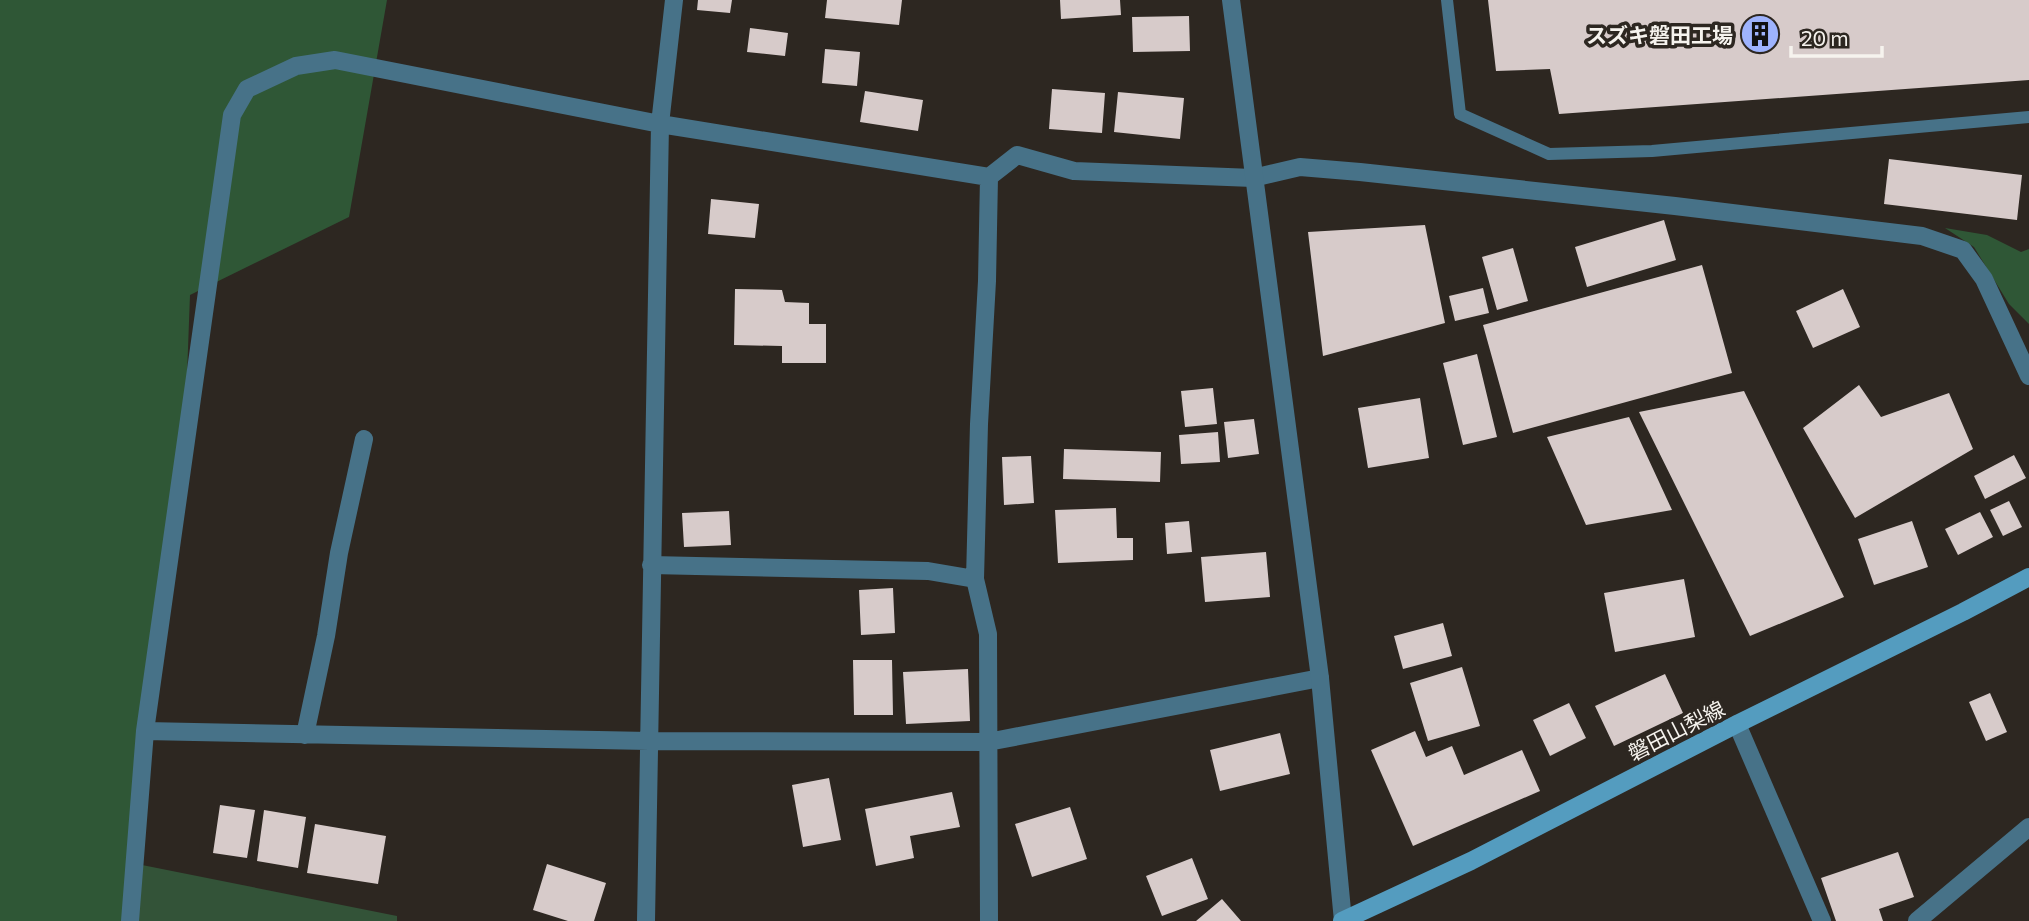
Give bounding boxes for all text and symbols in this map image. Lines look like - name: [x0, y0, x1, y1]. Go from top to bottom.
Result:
- building icon: スズキ磐田工場: [1739, 13, 1781, 55]
- scale bar: [1791, 14, 1882, 58]
- place label: スズキ磐田工場: [1586, 22, 1733, 47]
- text: 20 m: [1801, 25, 1849, 50]
- street label: 磐田山梨線: [1624, 695, 1728, 765]

